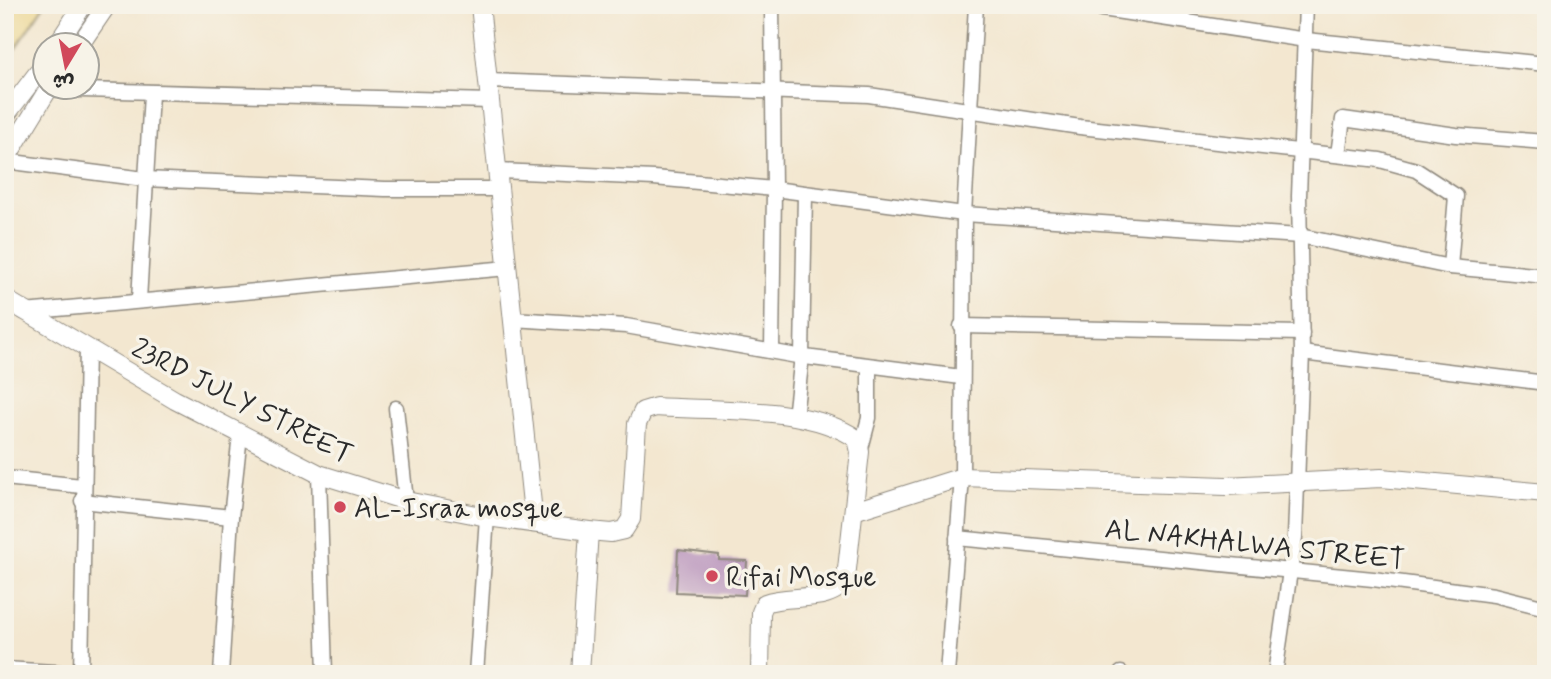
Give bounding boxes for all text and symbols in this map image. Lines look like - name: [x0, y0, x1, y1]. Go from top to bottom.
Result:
- north arrow: [32, 32, 102, 102]
- text: ش: [51, 67, 76, 95]
- street label: 23RD JULY STREET: [125, 330, 359, 474]
- place label: AL-Israa mosque: [354, 491, 563, 528]
- marker: AL-Israa mosque: [332, 499, 348, 515]
- street label: AL NAKHALWA STREET: [1103, 511, 1407, 580]
- place label: Rifai Mosque: [726, 560, 877, 597]
- marker: Rifai Mosque: [704, 568, 720, 584]

